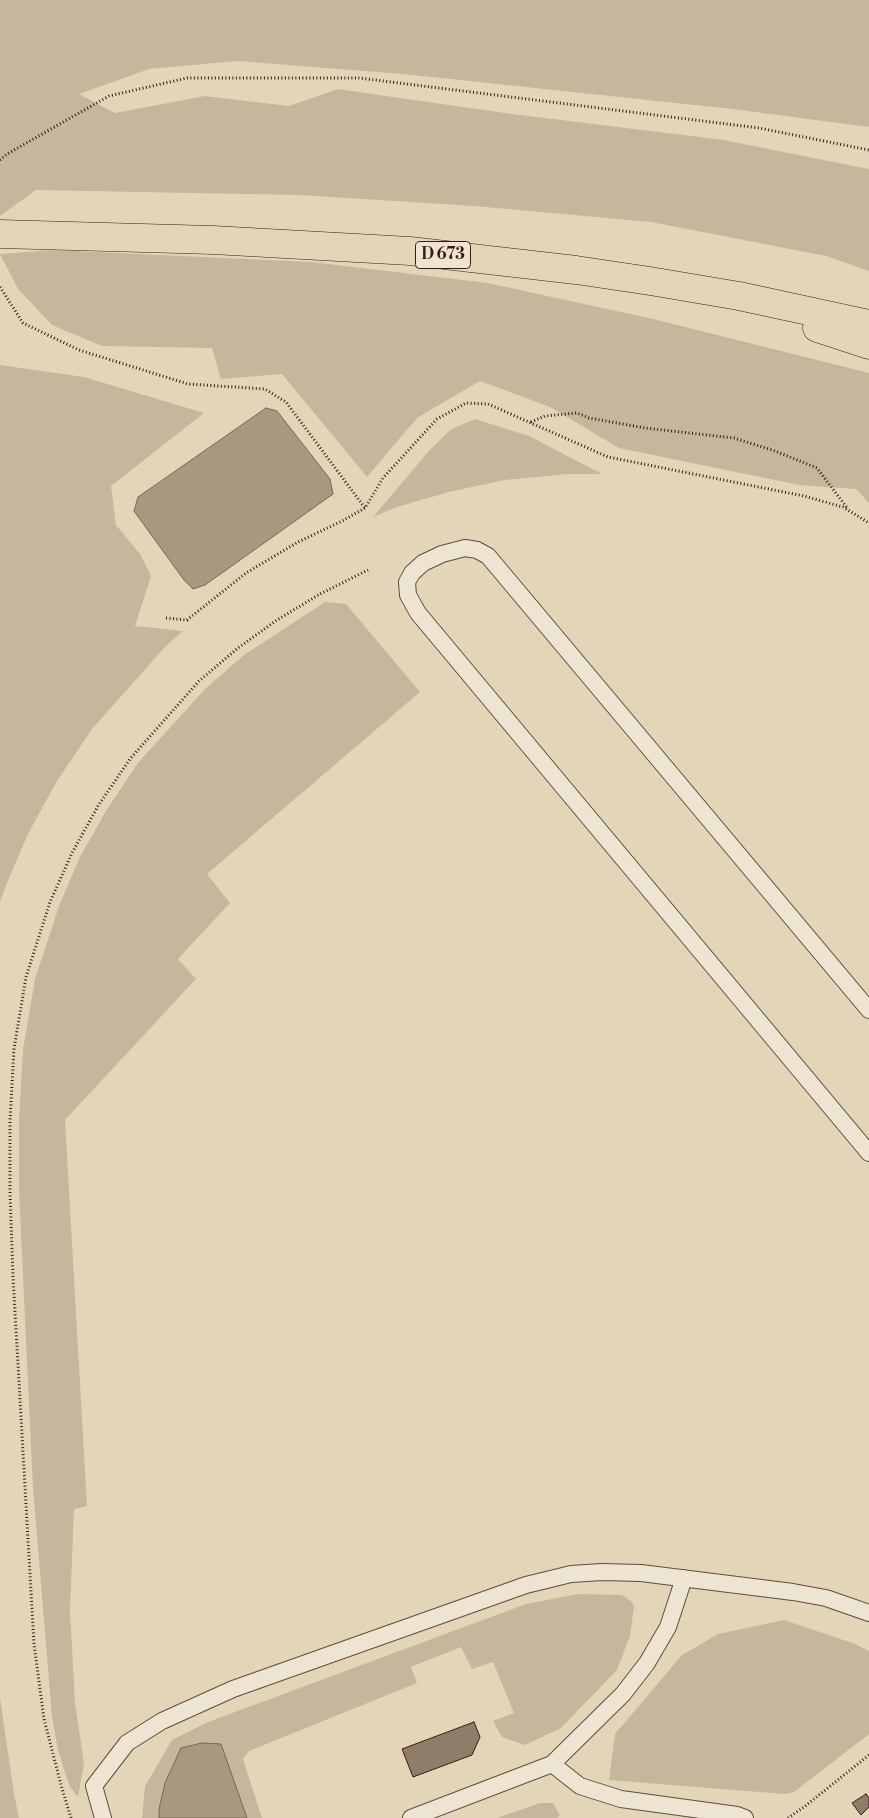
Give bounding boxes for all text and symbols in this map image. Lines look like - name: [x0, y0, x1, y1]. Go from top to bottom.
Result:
- road number: D 673: [416, 242, 470, 268]

